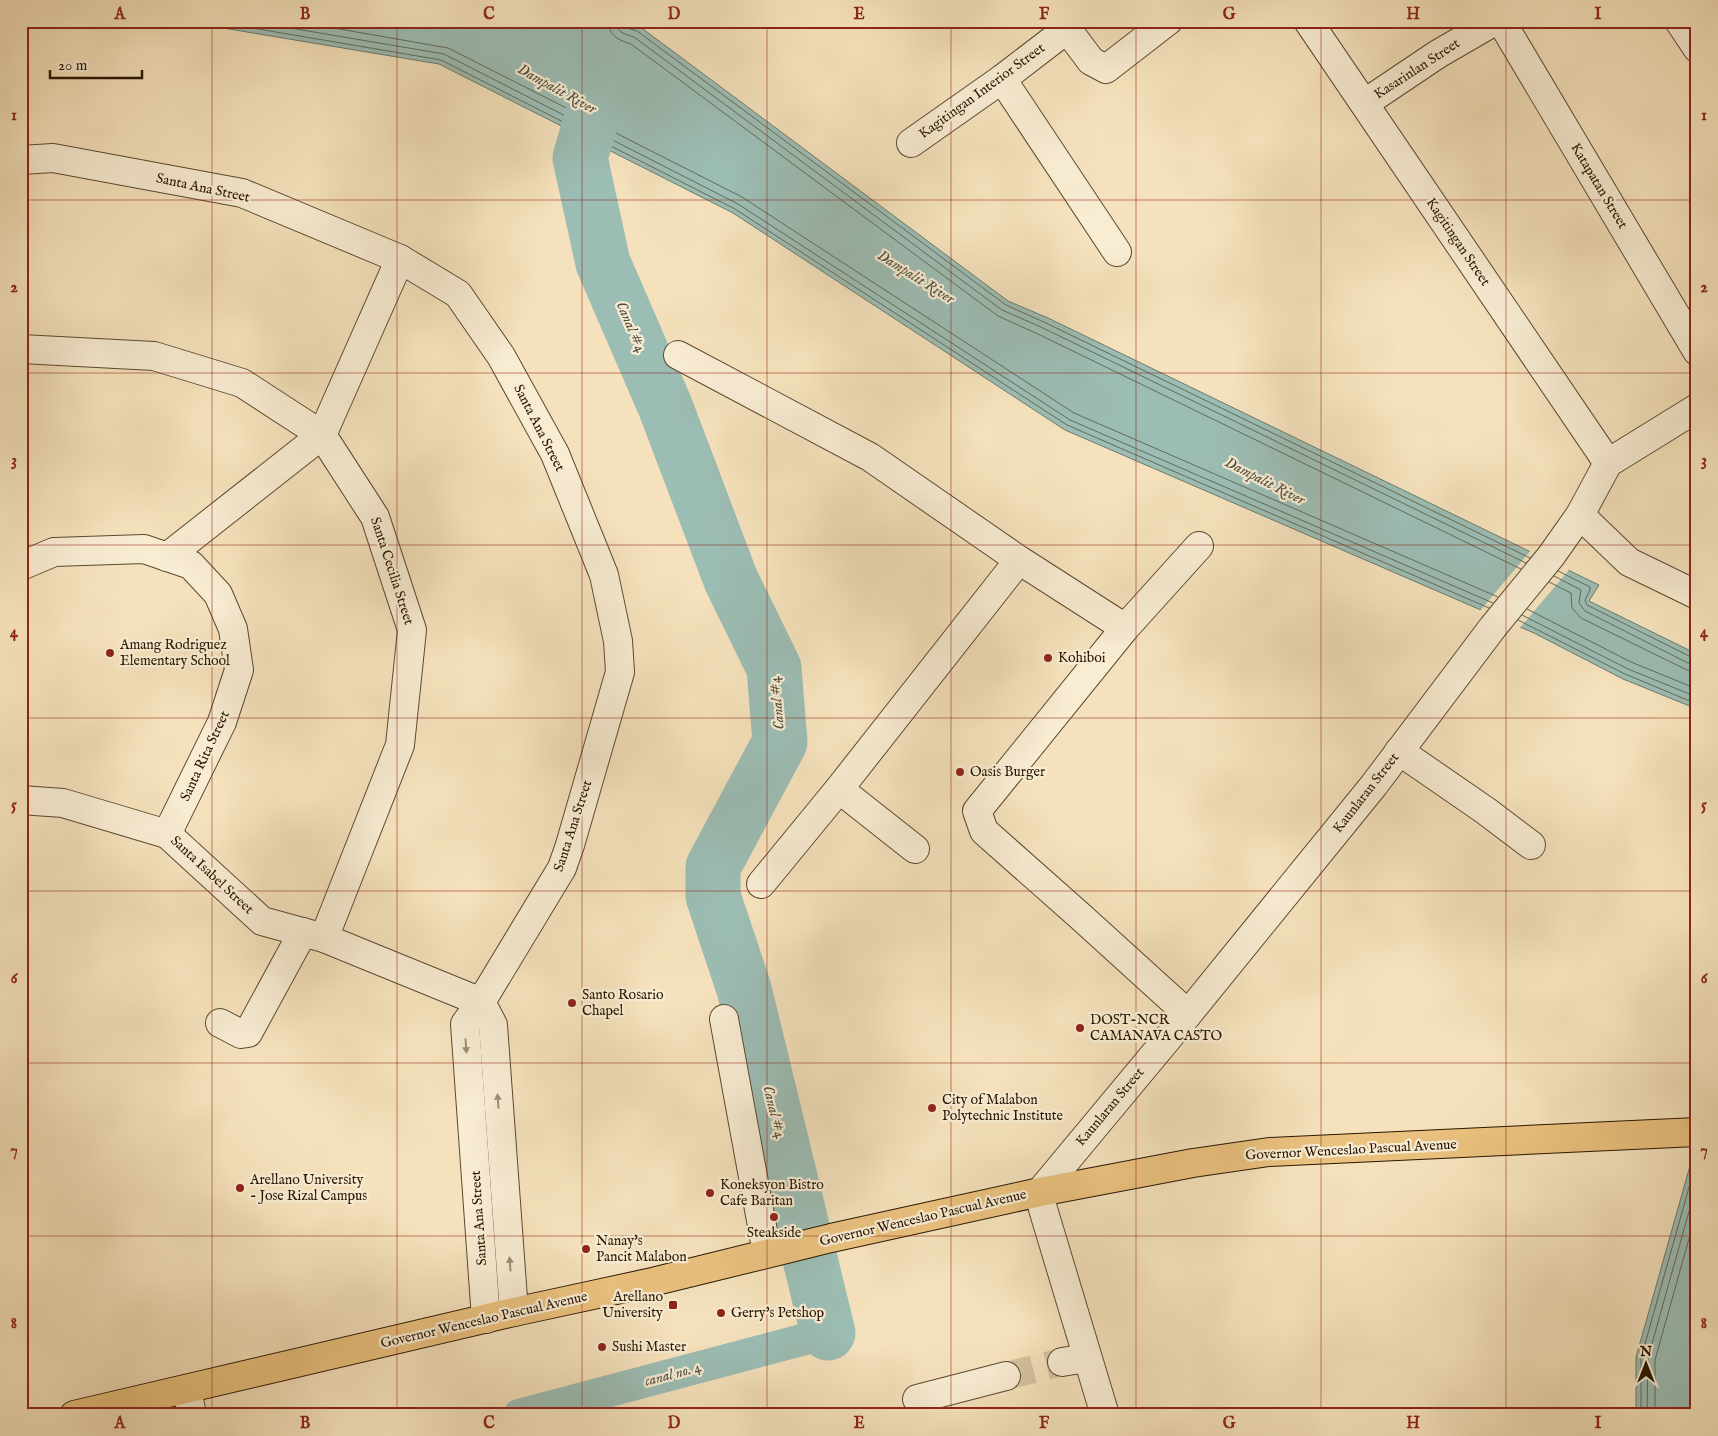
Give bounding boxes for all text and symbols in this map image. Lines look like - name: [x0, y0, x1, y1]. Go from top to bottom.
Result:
- text: A: [114, 5, 127, 25]
- text: B: [300, 5, 311, 25]
- text: C: [483, 5, 495, 25]
- text: D: [668, 5, 681, 25]
- text: E: [853, 5, 865, 25]
- text: F: [1039, 5, 1050, 25]
- text: G: [1223, 5, 1236, 25]
- text: H: [1406, 5, 1420, 25]
- text: I: [1595, 5, 1602, 25]
- street label: Kasarinlan Street: [1371, 34, 1463, 103]
- street label: Kagitingan Interior Street: [915, 39, 1049, 143]
- scale bar: [50, 48, 142, 80]
- text: 20 m: [58, 56, 88, 75]
- water label: Dampalit River: [514, 60, 601, 119]
- text: 1: [11, 106, 17, 126]
- text: 1: [1701, 106, 1707, 126]
- street label: Katapatan Street: [1566, 140, 1632, 232]
- street label: Santa Ana Street: [154, 169, 252, 207]
- street label: Kagitingan Street: [1422, 195, 1494, 290]
- water label: Dampalit River: [874, 246, 959, 309]
- text: 2: [10, 278, 18, 298]
- text: 2: [1700, 278, 1708, 298]
- water label: Canal #4: [612, 299, 651, 356]
- street label: Santa Ana Street: [509, 381, 569, 475]
- text: 3: [11, 451, 17, 471]
- text: 3: [1701, 451, 1707, 471]
- water label: Dampalit River: [1222, 453, 1309, 510]
- street label: Santa Cecilia Street: [366, 515, 418, 627]
- text: 4: [10, 623, 19, 643]
- text: 4: [1700, 623, 1709, 643]
- place label: Amang Rodriguez Elementary School: [119, 636, 230, 670]
- marker: Amang Rodriguez Elementary School: [104, 647, 116, 659]
- place label: Kohiboi: [1058, 649, 1106, 667]
- marker: Kohiboi: [1042, 652, 1054, 664]
- water label: Canal #4: [765, 675, 789, 731]
- street label: Santa Rita Street: [176, 708, 234, 804]
- street label: Kaunlaran Street: [1329, 749, 1403, 837]
- place label: Oasis Burger: [970, 763, 1045, 781]
- marker: Oasis Burger: [954, 766, 966, 778]
- street label: Santa Ana Street: [550, 778, 596, 874]
- text: 5: [11, 796, 17, 816]
- text: 5: [1701, 796, 1707, 816]
- street label: Santa Isabel Street: [167, 832, 257, 918]
- text: 6: [11, 969, 19, 989]
- text: 6: [1701, 969, 1709, 989]
- place label: Santo Rosario Chapel: [582, 986, 664, 1020]
- marker: Santo Rosario Chapel: [566, 997, 578, 1009]
- place label: DOST-NCR CAMANAVA CASTO: [1090, 1011, 1222, 1045]
- marker: DOST-NCR CAMANAVA CASTO: [1074, 1022, 1086, 1034]
- one-way arrow: [463, 1038, 471, 1054]
- street label: Kaunlaran Street: [1072, 1064, 1148, 1150]
- water label: Canal #4: [758, 1084, 790, 1141]
- place label: City of Malabon Polytechnic Institute: [942, 1091, 1064, 1125]
- one-way arrow: [494, 1093, 502, 1109]
- marker: City of Malabon Polytechnic Institute: [926, 1102, 938, 1114]
- street label: Governor Wenceslao Pascual Avenue: [1245, 1135, 1458, 1165]
- text: 7: [10, 1141, 18, 1161]
- text: 7: [1700, 1141, 1708, 1161]
- street label: Santa Ana Street: [467, 1170, 491, 1266]
- place label: Arellano University - Jose Rizal Campus: [249, 1171, 367, 1205]
- place label: Koneksyon Bistro Cafe Baritan: [720, 1176, 824, 1210]
- marker: Arellano University - Jose Rizal Campus: [234, 1182, 246, 1194]
- street label: Governor Wenceslao Pascual Avenue: [818, 1185, 1029, 1251]
- marker: Koneksyon Bistro Cafe Baritan: [704, 1187, 716, 1199]
- marker: Steakside: [768, 1211, 780, 1223]
- place label: Steakside: [747, 1224, 802, 1242]
- place label: Nanay's Pancit Malabon: [596, 1232, 687, 1266]
- marker: Nanay's Pancit Malabon: [580, 1243, 592, 1255]
- one-way arrow: [506, 1255, 514, 1271]
- street label: Governor Wenceslao Pascual Avenue: [379, 1287, 590, 1353]
- place label: Arellano University: [602, 1288, 663, 1322]
- marker: Arellano University: [667, 1299, 679, 1311]
- place label: Gerry's Petshop: [731, 1304, 824, 1322]
- marker: Gerry's Petshop: [715, 1307, 727, 1319]
- text: 8: [11, 1314, 17, 1334]
- text: 8: [1701, 1314, 1707, 1334]
- place label: Sushi Master: [612, 1338, 686, 1356]
- north arrow: [1620, 1338, 1670, 1388]
- marker: Sushi Master: [596, 1341, 608, 1353]
- text: N: [1639, 1343, 1652, 1361]
- water label: canal no. 4: [643, 1357, 704, 1391]
- text: A: [114, 1414, 127, 1434]
- text: B: [300, 1414, 311, 1434]
- text: C: [483, 1414, 495, 1434]
- text: D: [668, 1414, 681, 1434]
- text: E: [853, 1414, 865, 1434]
- text: F: [1039, 1414, 1050, 1434]
- text: G: [1223, 1414, 1236, 1434]
- text: H: [1406, 1414, 1420, 1434]
- text: I: [1595, 1414, 1602, 1434]

